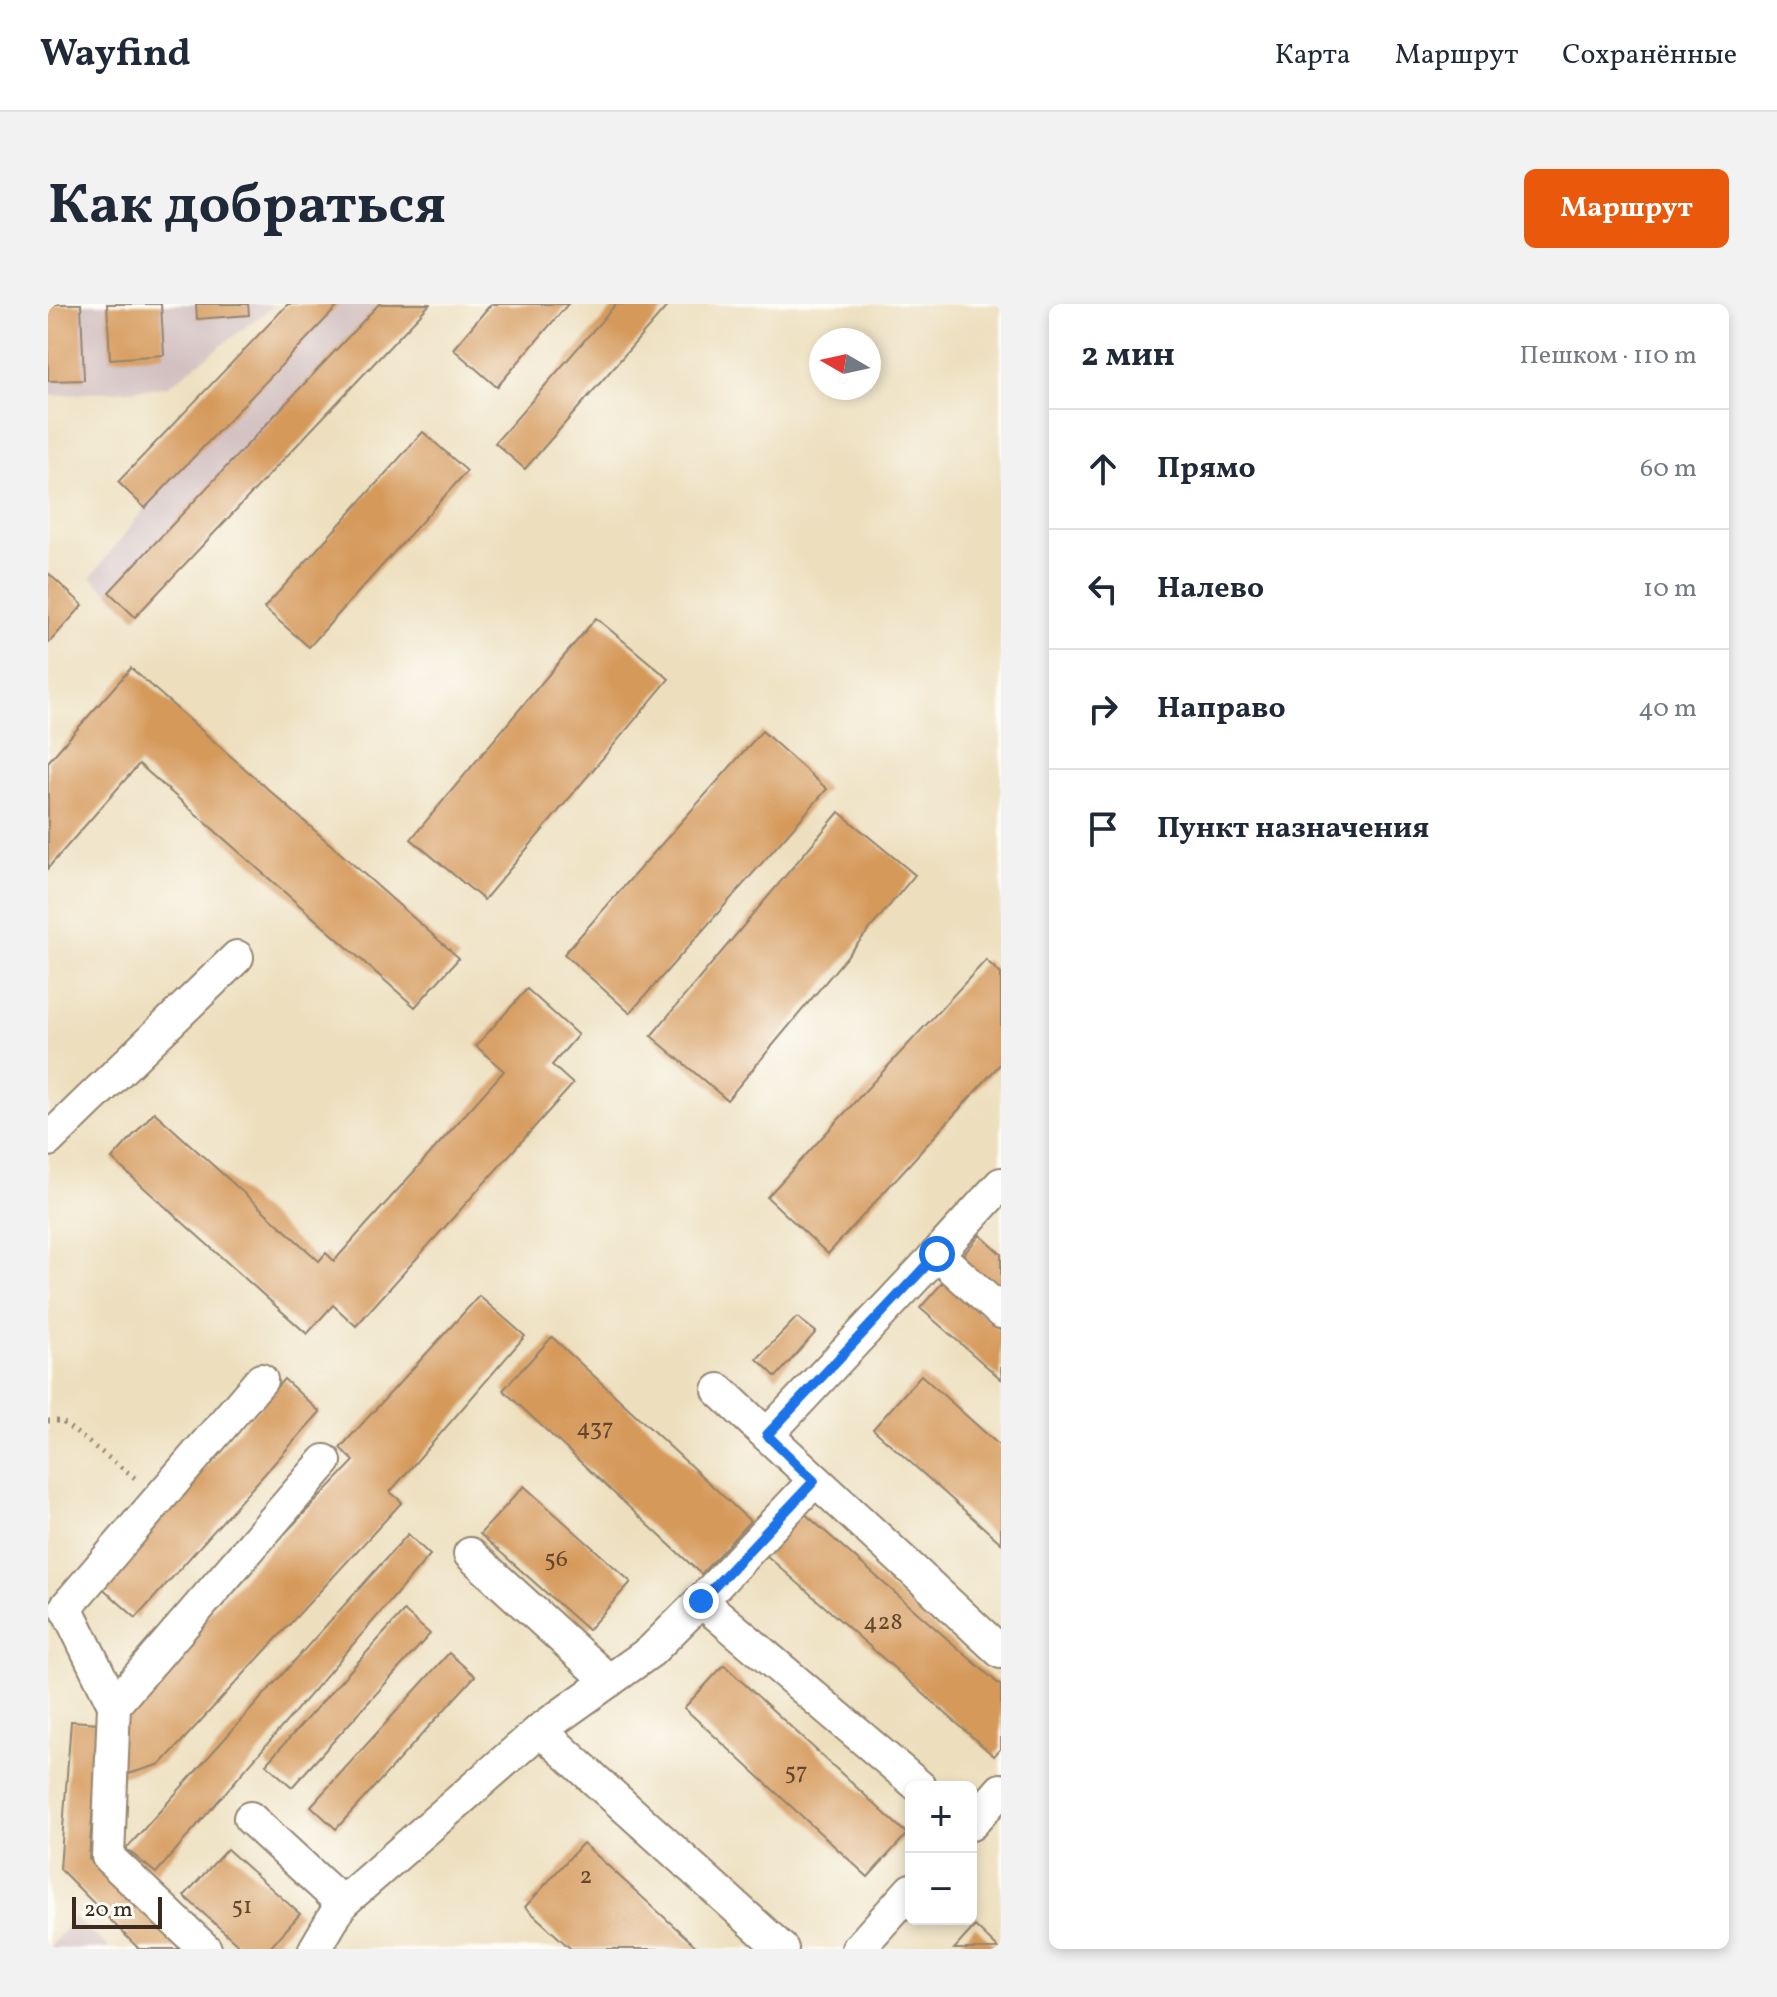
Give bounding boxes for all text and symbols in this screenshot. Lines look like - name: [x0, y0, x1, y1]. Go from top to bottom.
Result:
- text: Wayfind: [40, 29, 191, 82]
- text: Карта: [1275, 36, 1351, 75]
- text: Маршрут: [1395, 36, 1518, 75]
- text: Сохранённые: [1562, 36, 1737, 75]
- text: Как добраться: [48, 169, 446, 247]
- button: Маршрут: [1524, 169, 1729, 248]
- north arrow: [809, 328, 881, 400]
- text: 2 мин: [1081, 333, 1175, 380]
- text: Пешком · 110 m: [1520, 338, 1697, 374]
- icon: ahead: [1081, 447, 1125, 491]
- text: Прямо: [1157, 448, 1256, 490]
- text: 60 m: [1640, 451, 1697, 487]
- icon: left: [1081, 567, 1125, 611]
- text: Налево: [1157, 568, 1264, 610]
- text: 10 m: [1643, 571, 1697, 607]
- icon: right: [1081, 687, 1125, 731]
- text: Направо: [1157, 688, 1286, 730]
- text: 40 m: [1638, 691, 1697, 727]
- icon: arrive: [1081, 807, 1125, 851]
- text: Пункт назначения: [1157, 808, 1429, 850]
- route start: [919, 1236, 955, 1272]
- house number: 437: [576, 1412, 614, 1446]
- house number: 56: [544, 1543, 568, 1577]
- route end: [683, 1583, 719, 1619]
- house number: 428: [863, 1606, 903, 1640]
- house number: 57: [784, 1756, 808, 1790]
- map controls: [905, 1781, 977, 1925]
- button: +: [905, 1781, 977, 1853]
- button: −: [905, 1853, 977, 1925]
- house number: 2: [580, 1860, 592, 1894]
- house number: 51: [232, 1890, 252, 1924]
- scale bar: [72, 1893, 162, 1929]
- text: 20 m: [84, 1895, 133, 1926]

